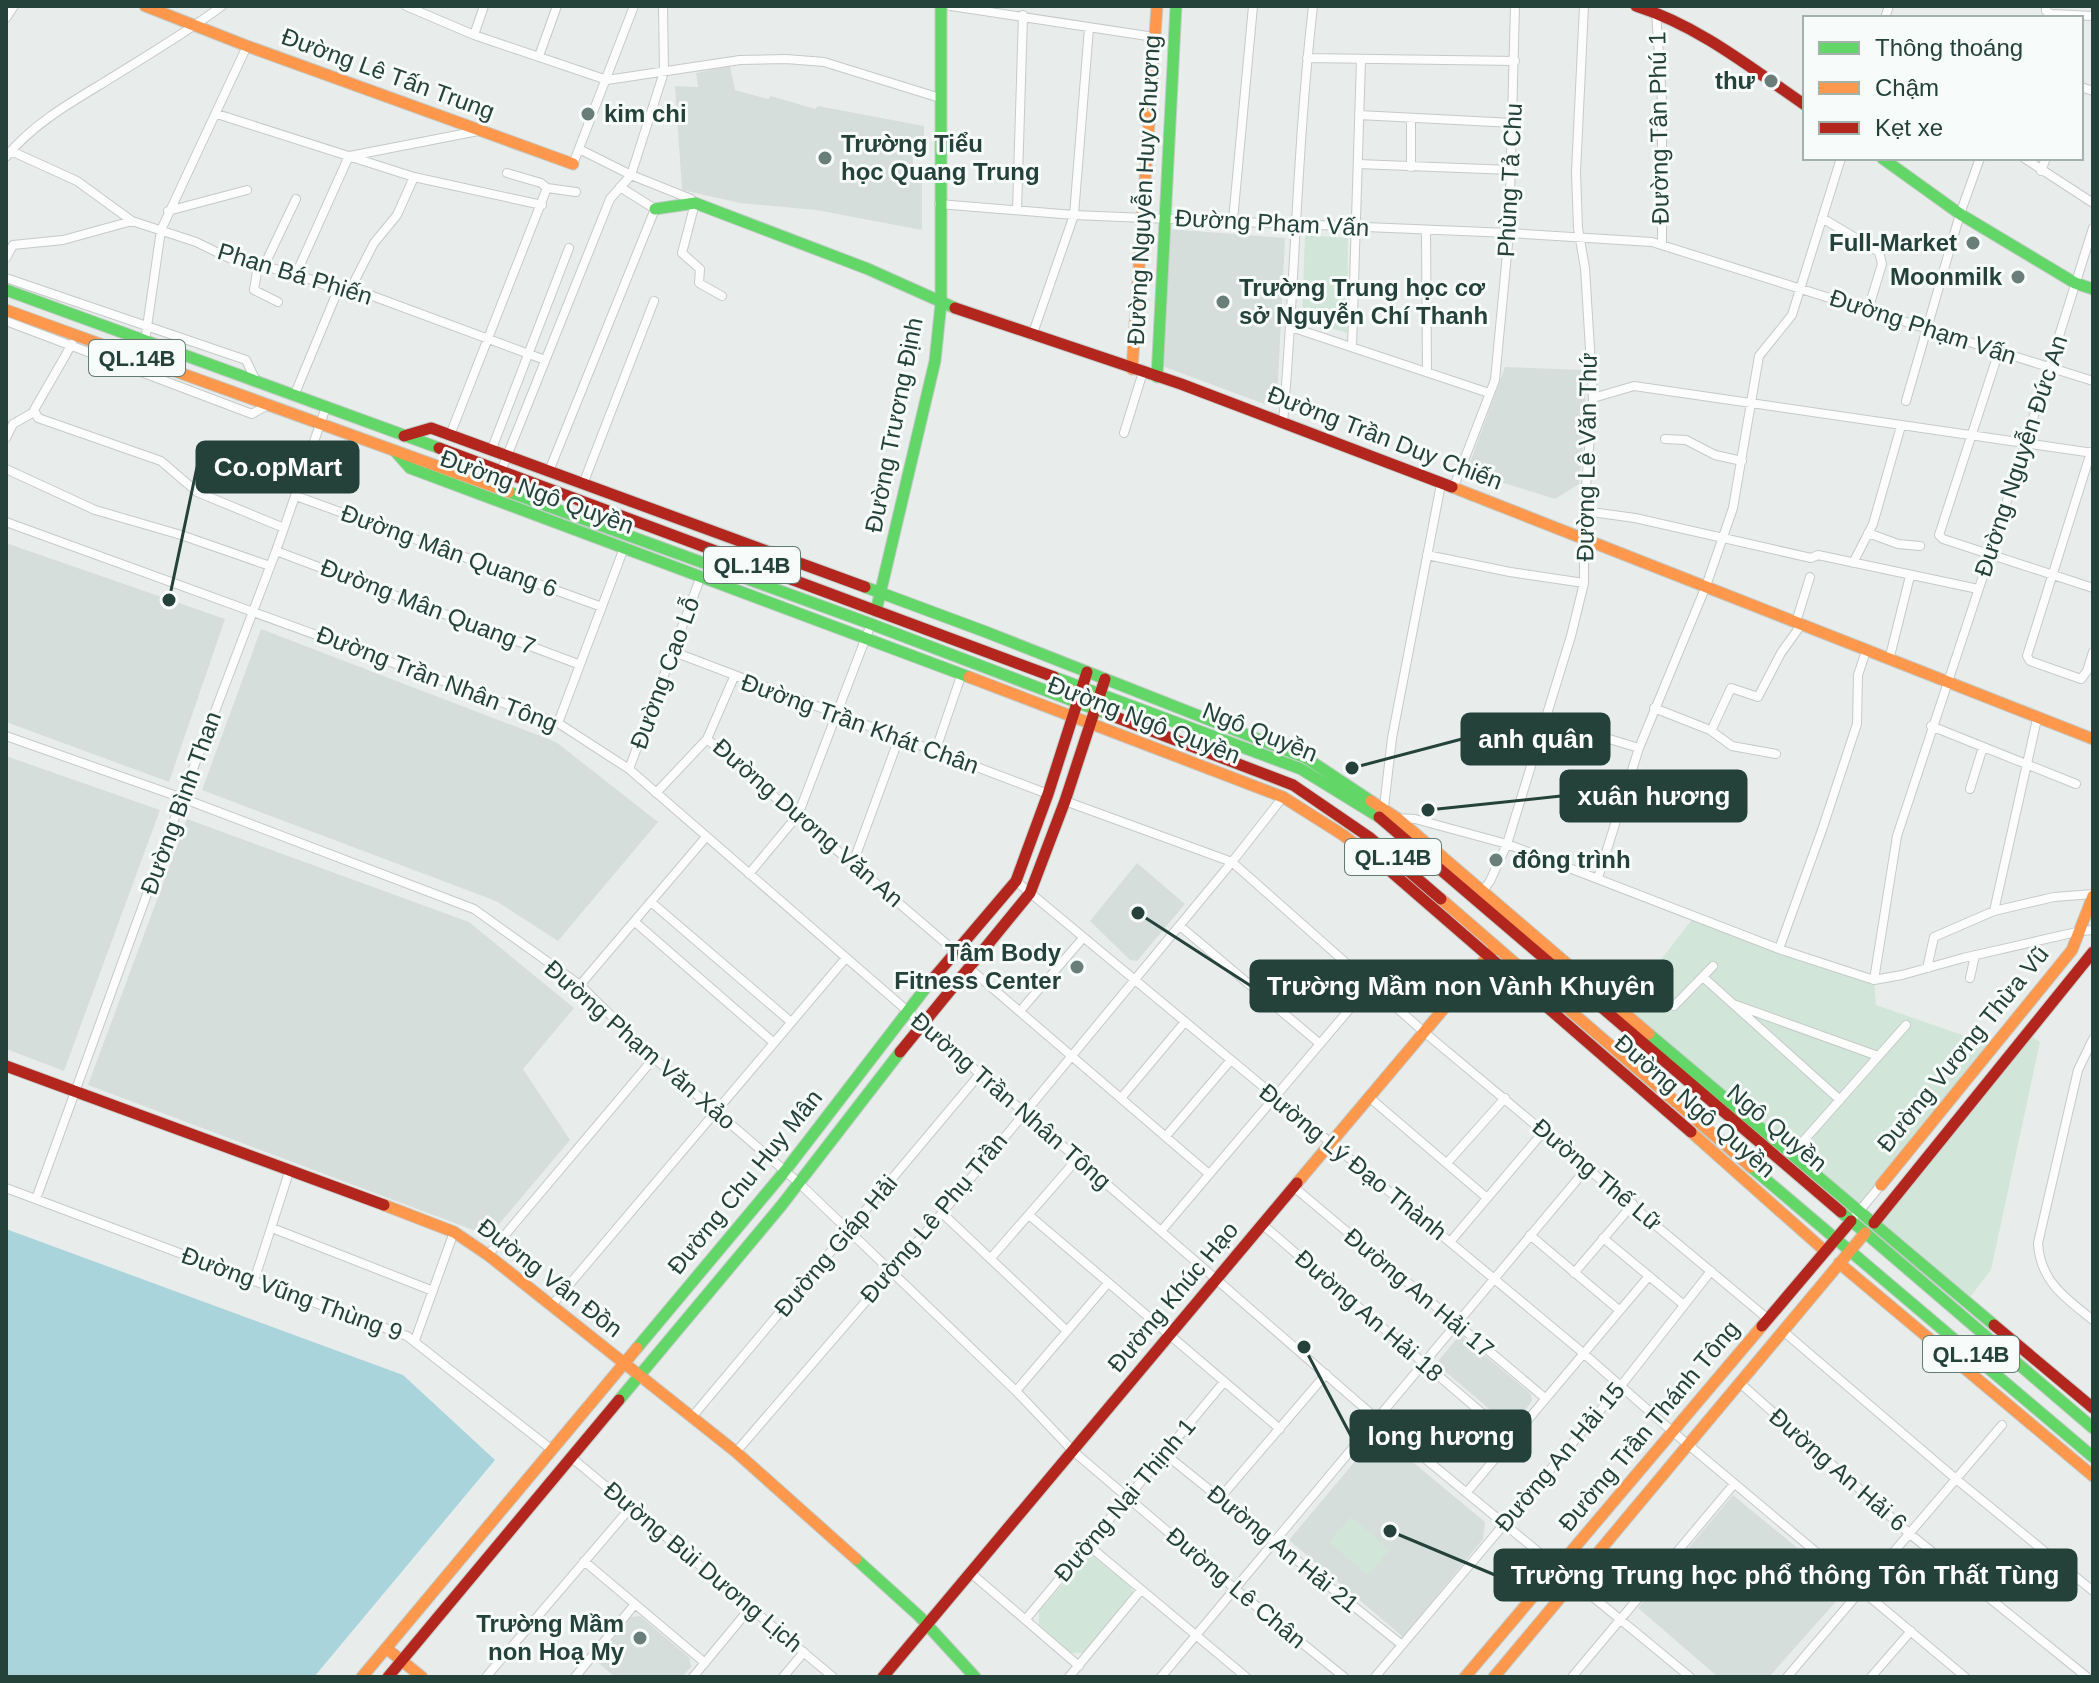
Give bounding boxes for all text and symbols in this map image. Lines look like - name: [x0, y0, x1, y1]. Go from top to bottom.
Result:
- legend: [1803, 16, 2083, 160]
- street label: Đường Lê Tấn Trung: [278, 22, 498, 125]
- street label: Đường Tân Phú 1: [1643, 31, 1674, 225]
- street label: Đường Nguyễn Huy Chương: [1122, 34, 1165, 346]
- text: Thông thoáng: [1875, 34, 2023, 61]
- place label: thư: [1715, 67, 1756, 94]
- marker: thư: [1762, 72, 1780, 90]
- text: Chậm: [1875, 74, 1939, 101]
- place label: kim chi: [604, 100, 687, 127]
- street label: Phùng Tả Chu: [1492, 102, 1527, 258]
- marker: kim chi: [579, 105, 597, 123]
- text: Kẹt xe: [1875, 114, 1943, 141]
- place label: Trường Tiểu học Quang Trung: [841, 130, 1040, 185]
- marker: Trường Tiểu học Quang Trung: [816, 149, 834, 167]
- street label: Đường Phạm Vấn: [1174, 204, 1370, 241]
- place label: Full-Market: [1829, 229, 1957, 256]
- marker: Full-Market: [1964, 234, 1982, 252]
- street label: Phan Bá Phiến: [215, 237, 376, 310]
- place label: Moonmilk: [1890, 263, 2003, 290]
- marker: Moonmilk: [2009, 268, 2027, 286]
- place label: Trường Trung học cơ sở Nguyễn Chí Thanh: [1239, 274, 1488, 329]
- street label: Đường Phạm Vấn: [1826, 284, 2020, 369]
- marker: Trường Trung học cơ sở Nguyễn Chí Thanh: [1214, 293, 1232, 311]
- street label: Đường Trương Định: [859, 315, 928, 535]
- street label: Đường Nguyễn Đức An: [1969, 332, 2072, 580]
- road number: QL.14B: [89, 340, 185, 376]
- street label: Đường Lê Văn Thứ: [1571, 352, 1602, 562]
- street label: Đường Trần Duy Chiến: [1264, 380, 1506, 495]
- callout: Co.opMart: [197, 442, 358, 492]
- street label: Đường Ngô Quyền: [437, 444, 638, 539]
- text: Co.opMart: [214, 452, 343, 482]
- street label: Đường Mân Quang 6: [337, 499, 561, 602]
- road number: QL.14B: [704, 547, 800, 583]
- street label: Đường Mân Quang 7: [317, 553, 539, 660]
- street label: Đường Cao Lỗ: [625, 593, 705, 753]
- street label: Đường Trần Nhân Tông: [313, 620, 561, 737]
- street label: Đường Trần Khát Chân: [738, 668, 983, 779]
- street label: Đường Ngô Quyền: [1044, 670, 1244, 769]
- street label: Ngô Quyền: [1199, 696, 1322, 767]
- street label: Đường Bình Than: [135, 708, 226, 898]
- callout: anh quân: [1462, 714, 1609, 764]
- text: anh quân: [1478, 724, 1594, 754]
- street label: Đường Dương Văn An: [708, 733, 909, 912]
- callout: xuân hương: [1561, 771, 1746, 821]
- text: xuân hương: [1578, 781, 1730, 811]
- road number: QL.14B: [1345, 839, 1441, 875]
- place label: đông trình: [1512, 846, 1631, 873]
- marker: đông trình: [1487, 851, 1505, 869]
- place label: Tâm Body Fitness Center: [894, 939, 1062, 994]
- street label: Đường Vương Thừa Vũ: [1871, 940, 2054, 1157]
- street label: Đường Phạm Văn Xảo: [539, 954, 741, 1135]
- marker: Tâm Body Fitness Center: [1068, 958, 1086, 976]
- callout: Trường Mầm non Vành Khuyên: [1251, 961, 1672, 1011]
- text: Trường Mầm non Vành Khuyên: [1267, 971, 1655, 1001]
- street label: Đường Trần Nhân Tông: [906, 1007, 1117, 1195]
- street label: Đường Ngô Quyền: [1609, 1028, 1781, 1184]
- street label: Đường Lý Đạo Thành: [1254, 1078, 1452, 1245]
- street label: Ngô Quyền: [1721, 1078, 1833, 1178]
- street label: Đường Chu Huy Mân: [662, 1084, 827, 1279]
- street label: Đường Thế Lữ: [1528, 1113, 1667, 1236]
- street label: Đường Lê Phụ Trần: [855, 1127, 1013, 1308]
- street label: Đường Giáp Hải: [769, 1170, 902, 1322]
- street label: Đường Vân Đồn: [473, 1213, 628, 1342]
- street label: Đường Khúc Hạo: [1102, 1216, 1243, 1377]
- street label: Đường An Hải 17: [1339, 1222, 1499, 1363]
- street label: Đường Vũng Thùng 9: [178, 1241, 406, 1346]
- street label: Đường An Hải 18: [1290, 1244, 1449, 1387]
- street label: Đường Trần Thánh Tông: [1553, 1315, 1744, 1536]
- road number: QL.14B: [1923, 1336, 2019, 1372]
- street label: Đường An Hải 15: [1489, 1377, 1630, 1537]
- street label: Đường An Hải 6: [1764, 1403, 1913, 1537]
- callout: long hương: [1351, 1411, 1530, 1461]
- street label: Đường Nại Thịnh 1: [1048, 1413, 1201, 1587]
- text: long hương: [1367, 1421, 1515, 1451]
- street label: Đường Bùi Dương Lịch: [599, 1476, 808, 1657]
- street label: Đường An Hải 21: [1202, 1479, 1364, 1618]
- street label: Đường Lê Chân: [1161, 1522, 1311, 1654]
- callout: Trường Trung học phổ thông Tôn Thất Tùng: [1495, 1550, 2076, 1600]
- text: Trường Trung học phổ thông Tôn Thất Tùng: [1511, 1560, 2059, 1590]
- place label: Trường Mầm non Hoạ My: [476, 1610, 625, 1665]
- marker: Trường Mầm non Hoạ My: [631, 1629, 649, 1647]

